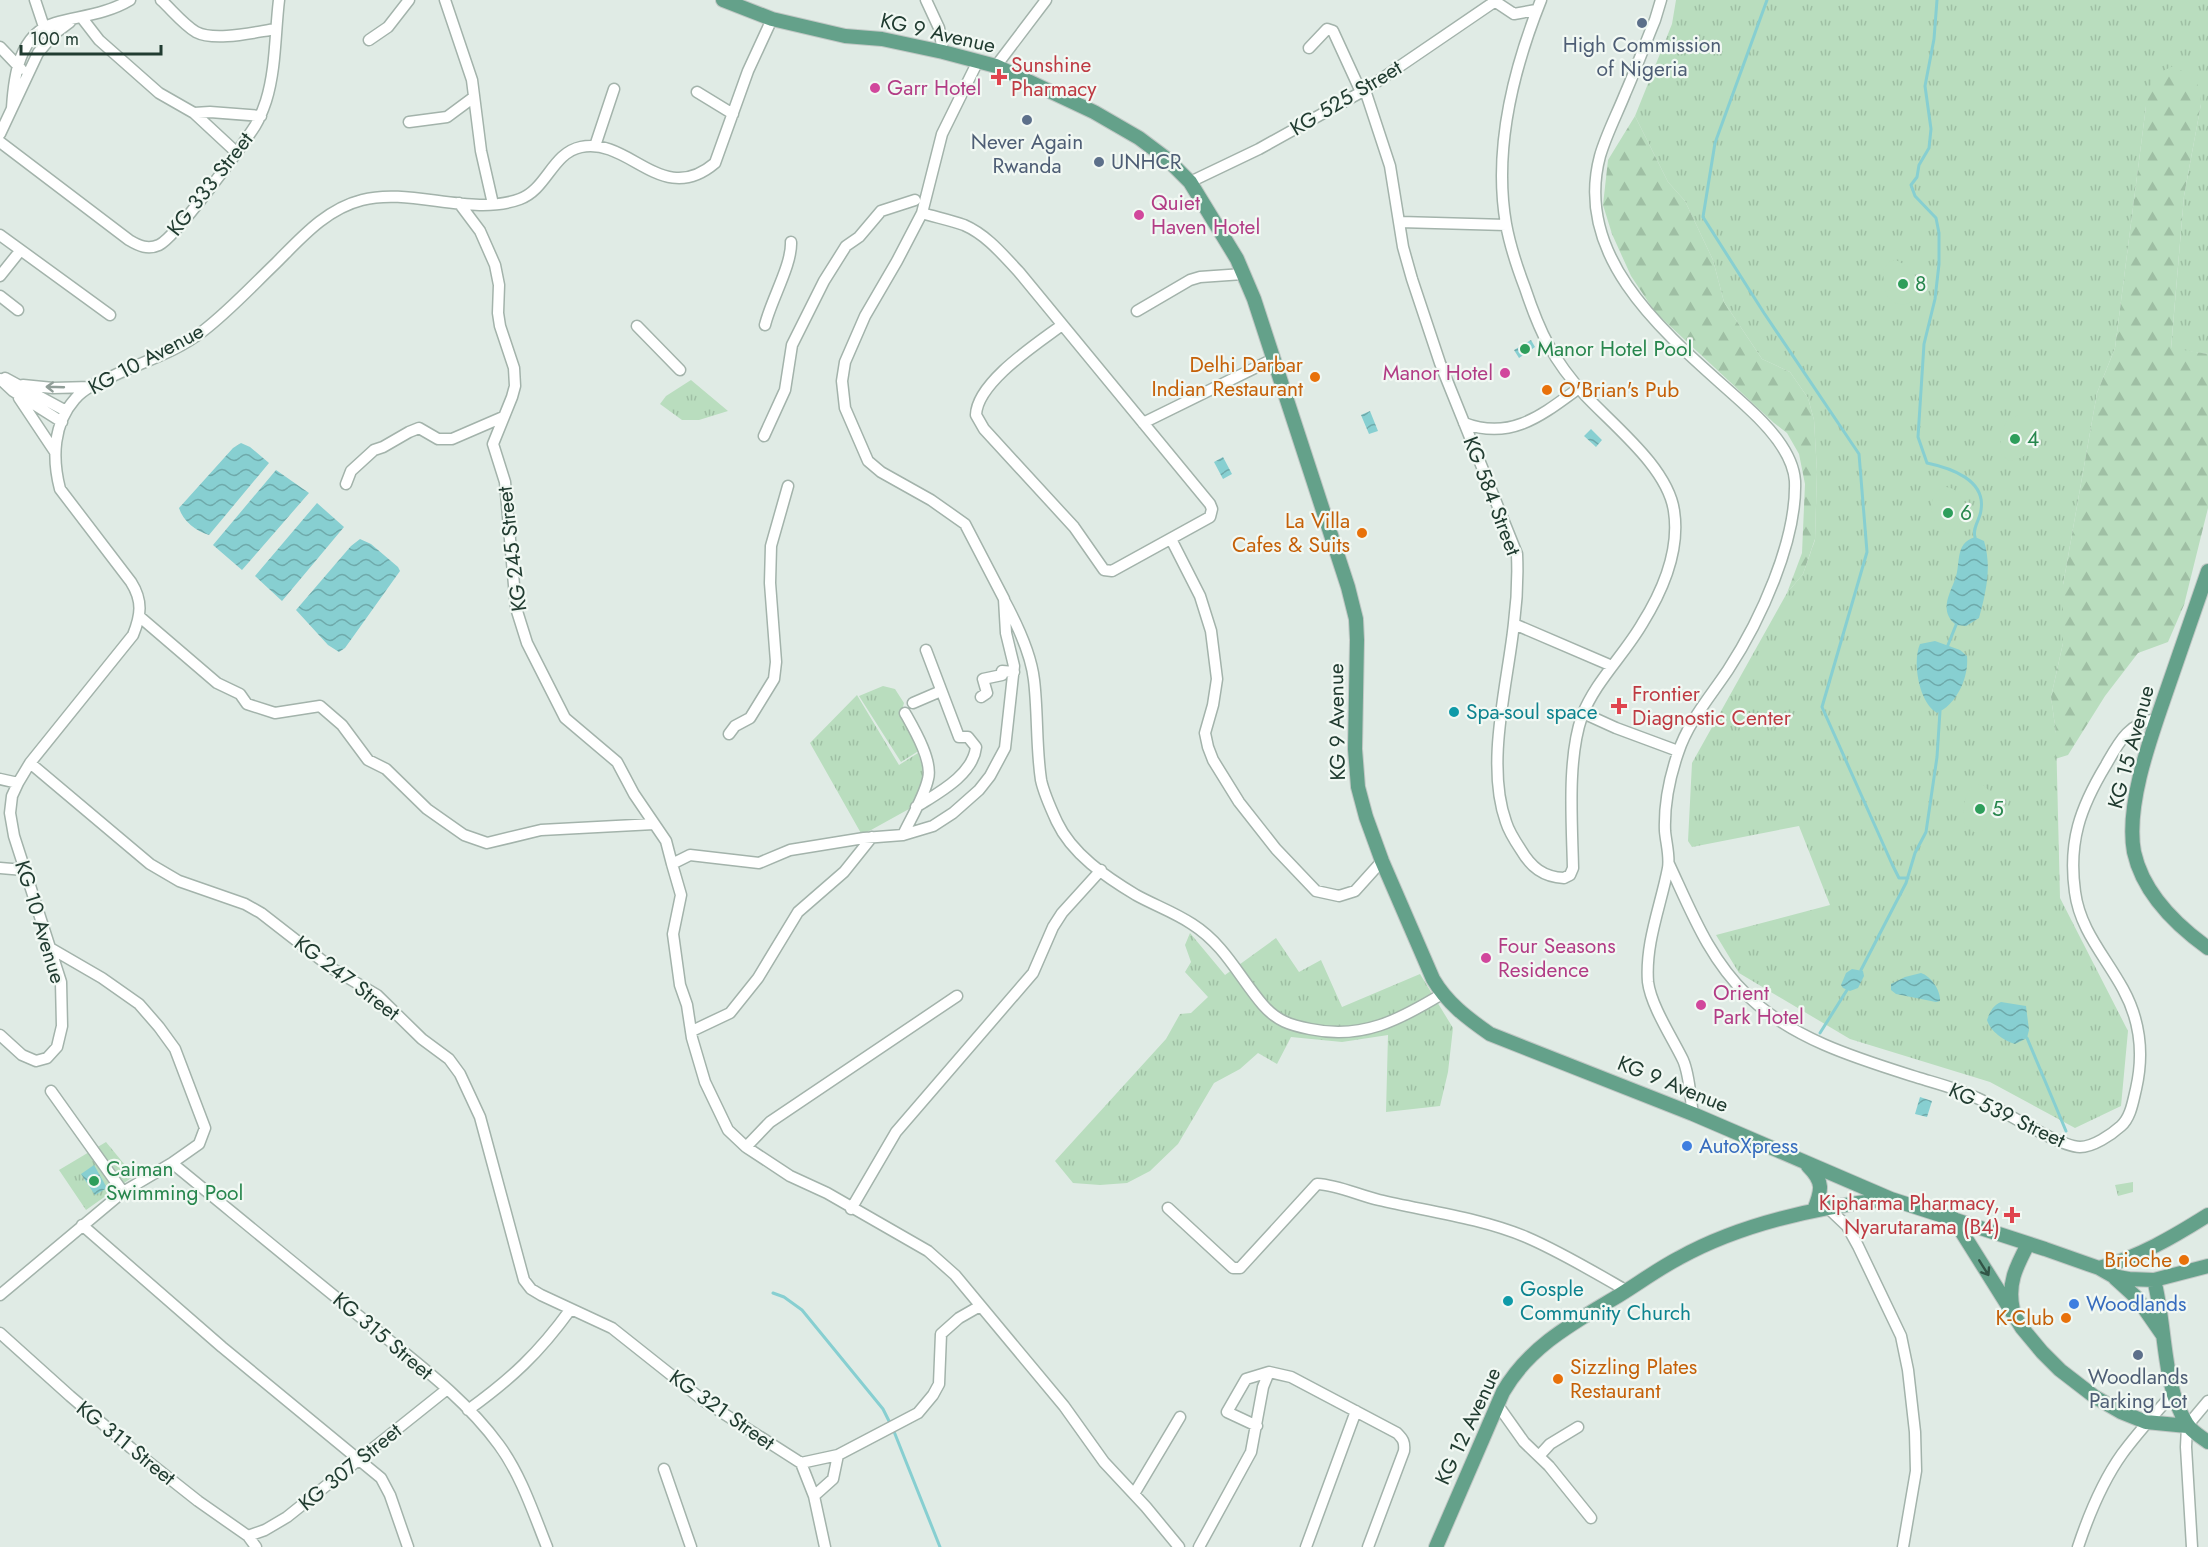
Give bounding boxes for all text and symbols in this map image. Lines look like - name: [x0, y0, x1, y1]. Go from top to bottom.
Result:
- street label: KG 9 Avenue: [878, 5, 999, 61]
- marker: High Commission of Nigeria: [1635, 16, 1649, 30]
- scale bar: [21, 18, 160, 56]
- text: 100 m: [30, 26, 79, 52]
- place label: High Commission of Nigeria: [1563, 30, 1721, 84]
- place label: Sunshine Pharmacy: [1011, 50, 1097, 104]
- street label: KG 525 Street: [1285, 53, 1407, 143]
- marker: Sunshine Pharmacy: [992, 70, 1006, 84]
- place label: Garr Hotel: [887, 73, 981, 103]
- marker: Garr Hotel: [868, 81, 882, 95]
- marker: Never Again Rwanda: [1020, 113, 1034, 127]
- street label: KG 333 Street: [160, 126, 260, 242]
- place label: Never Again Rwanda: [971, 127, 1083, 181]
- place label: UNHCR: [1111, 147, 1182, 177]
- marker: UNHCR: [1092, 155, 1106, 169]
- place label: Quiet Haven Hotel: [1151, 188, 1260, 242]
- marker: Quiet Haven Hotel: [1132, 208, 1146, 222]
- place label: 8: [1915, 269, 1926, 299]
- marker: 8: [1896, 277, 1910, 291]
- street label: KG 10 Avenue: [83, 316, 209, 402]
- place label: Manor Hotel Pool: [1537, 334, 1692, 364]
- marker: Manor Hotel Pool: [1518, 342, 1532, 356]
- place label: Delhi Darbar Indian Restaurant: [1151, 350, 1304, 404]
- place label: Manor Hotel: [1383, 358, 1493, 388]
- marker: Manor Hotel: [1498, 366, 1512, 380]
- marker: Delhi Darbar Indian Restaurant: [1308, 370, 1322, 384]
- place label: O'Brian's Pub: [1559, 375, 1679, 405]
- one-way arrow: [45, 381, 65, 393]
- marker: O'Brian's Pub: [1540, 383, 1554, 397]
- place label: 4: [2027, 424, 2039, 454]
- street label: KG 584 Street: [1456, 432, 1528, 560]
- marker: 4: [2008, 432, 2022, 446]
- street label: KG 245 Street: [489, 485, 535, 613]
- place label: 6: [1960, 498, 1972, 528]
- place label: La Villa Cafes & Suits: [1232, 506, 1350, 560]
- marker: 6: [1941, 506, 1955, 520]
- marker: La Villa Cafes & Suits: [1355, 526, 1369, 540]
- street label: KG 9 Avenue: [1321, 663, 1353, 781]
- place label: Frontier Diagnostic Center: [1632, 679, 1792, 733]
- street label: KG 15 Avenue: [2100, 682, 2162, 812]
- place label: Spa-soul space: [1466, 697, 1598, 727]
- marker: Frontier Diagnostic Center: [1610, 697, 1628, 715]
- marker: Spa-soul space: [1447, 705, 1461, 719]
- place label: 5: [1992, 794, 2004, 824]
- marker: 5: [1973, 802, 1987, 816]
- street label: KG 10 Avenue: [7, 857, 73, 987]
- street label: KG 247 Street: [288, 928, 406, 1028]
- place label: Four Seasons Residence: [1498, 931, 1616, 985]
- marker: Four Seasons Residence: [1479, 951, 1493, 965]
- place label: Orient Park Hotel: [1713, 978, 1804, 1032]
- marker: Orient Park Hotel: [1694, 998, 1708, 1012]
- street label: KG 9 Avenue: [1613, 1048, 1733, 1120]
- street label: KG 539 Street: [1944, 1075, 2070, 1155]
- place label: AutoXpress: [1699, 1131, 1798, 1161]
- marker: AutoXpress: [1680, 1139, 1694, 1153]
- place label: Caiman Swimming Pool: [106, 1154, 243, 1208]
- marker: Caiman Swimming Pool: [87, 1174, 101, 1188]
- place label: Kipharma Pharmacy, Nyarutarama (B4): [1819, 1188, 2000, 1242]
- marker: Kipharma Pharmacy, Nyarutarama (B4): [2005, 1208, 2019, 1222]
- place label: Brioche: [2104, 1245, 2172, 1275]
- marker: Brioche: [2177, 1253, 2191, 1267]
- one-way arrow: [1978, 1259, 1990, 1276]
- place label: Gosple Community Church: [1520, 1274, 1691, 1328]
- street label: KG 315 Street: [326, 1285, 440, 1387]
- place label: Woodlands: [2086, 1289, 2186, 1319]
- marker: Gosple Community Church: [1501, 1294, 1515, 1308]
- marker: Woodlands: [2067, 1297, 2081, 1311]
- place label: K-Club: [1996, 1303, 2054, 1333]
- marker: K-Club: [2059, 1311, 2073, 1325]
- marker: Woodlands Parking Lot: [2131, 1348, 2145, 1362]
- place label: Sizzling Plates Restaurant: [1570, 1352, 1697, 1406]
- street label: KG 12 Avenue: [1428, 1362, 1508, 1490]
- place label: Woodlands Parking Lot: [2088, 1362, 2188, 1416]
- street label: KG 321 Street: [663, 1363, 781, 1457]
- marker: Sizzling Plates Restaurant: [1551, 1372, 1565, 1386]
- street label: KG 311 Street: [70, 1394, 182, 1492]
- street label: KG 307 Street: [292, 1416, 408, 1518]

